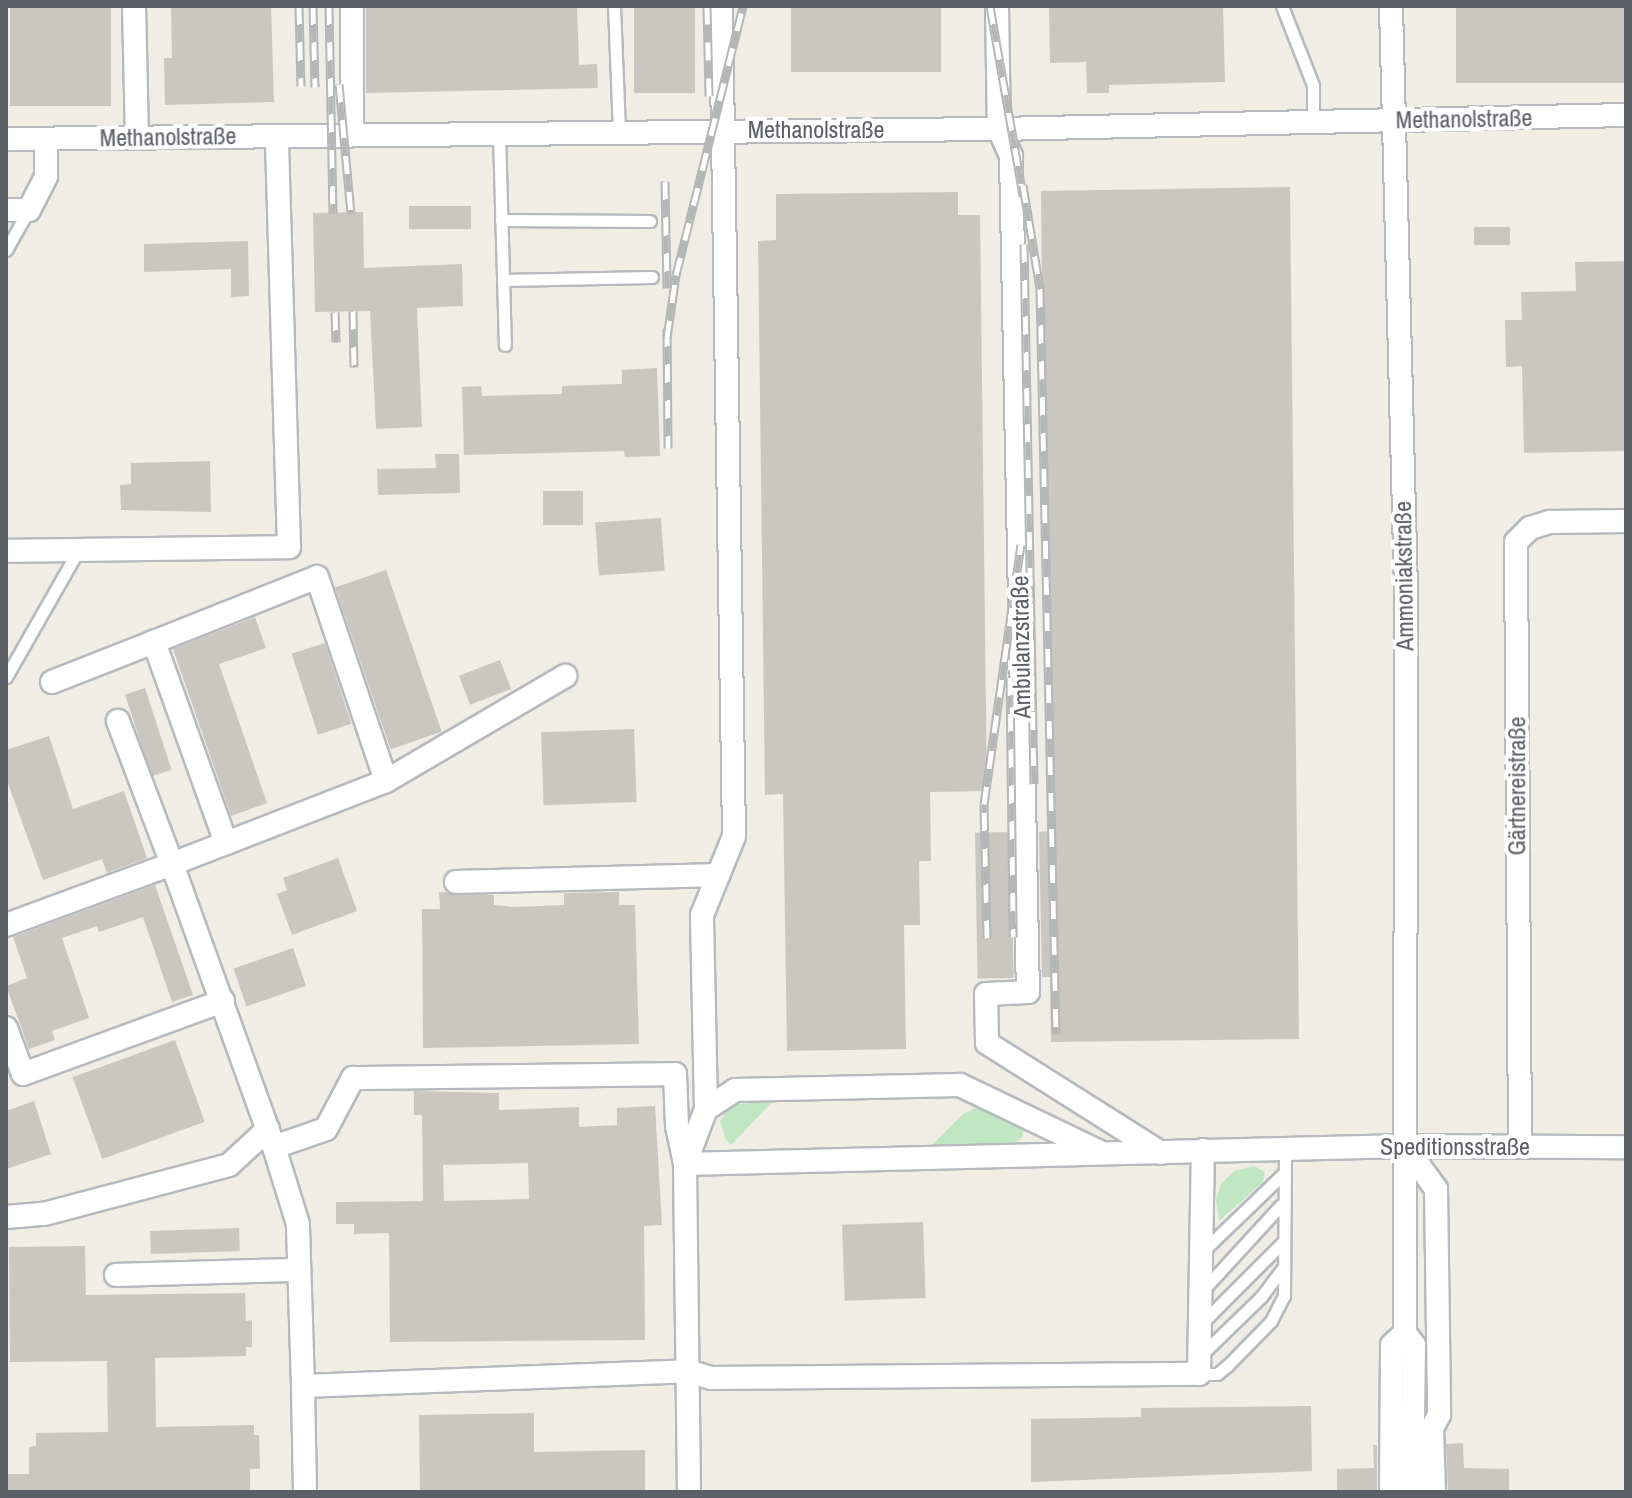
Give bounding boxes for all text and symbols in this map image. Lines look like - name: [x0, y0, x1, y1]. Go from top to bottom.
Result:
- street label: Methanolstraße: [1395, 103, 1533, 135]
- street label: Methanolstraße: [748, 116, 884, 144]
- street label: Methanolstraße: [99, 121, 237, 153]
- street label: Ammoniakstraße: [1388, 501, 1420, 651]
- street label: Ambulanzstraße: [1005, 575, 1037, 719]
- street label: Gärtnereistraße: [1503, 717, 1531, 855]
- street label: Speditionsstraße: [1380, 1133, 1530, 1161]

